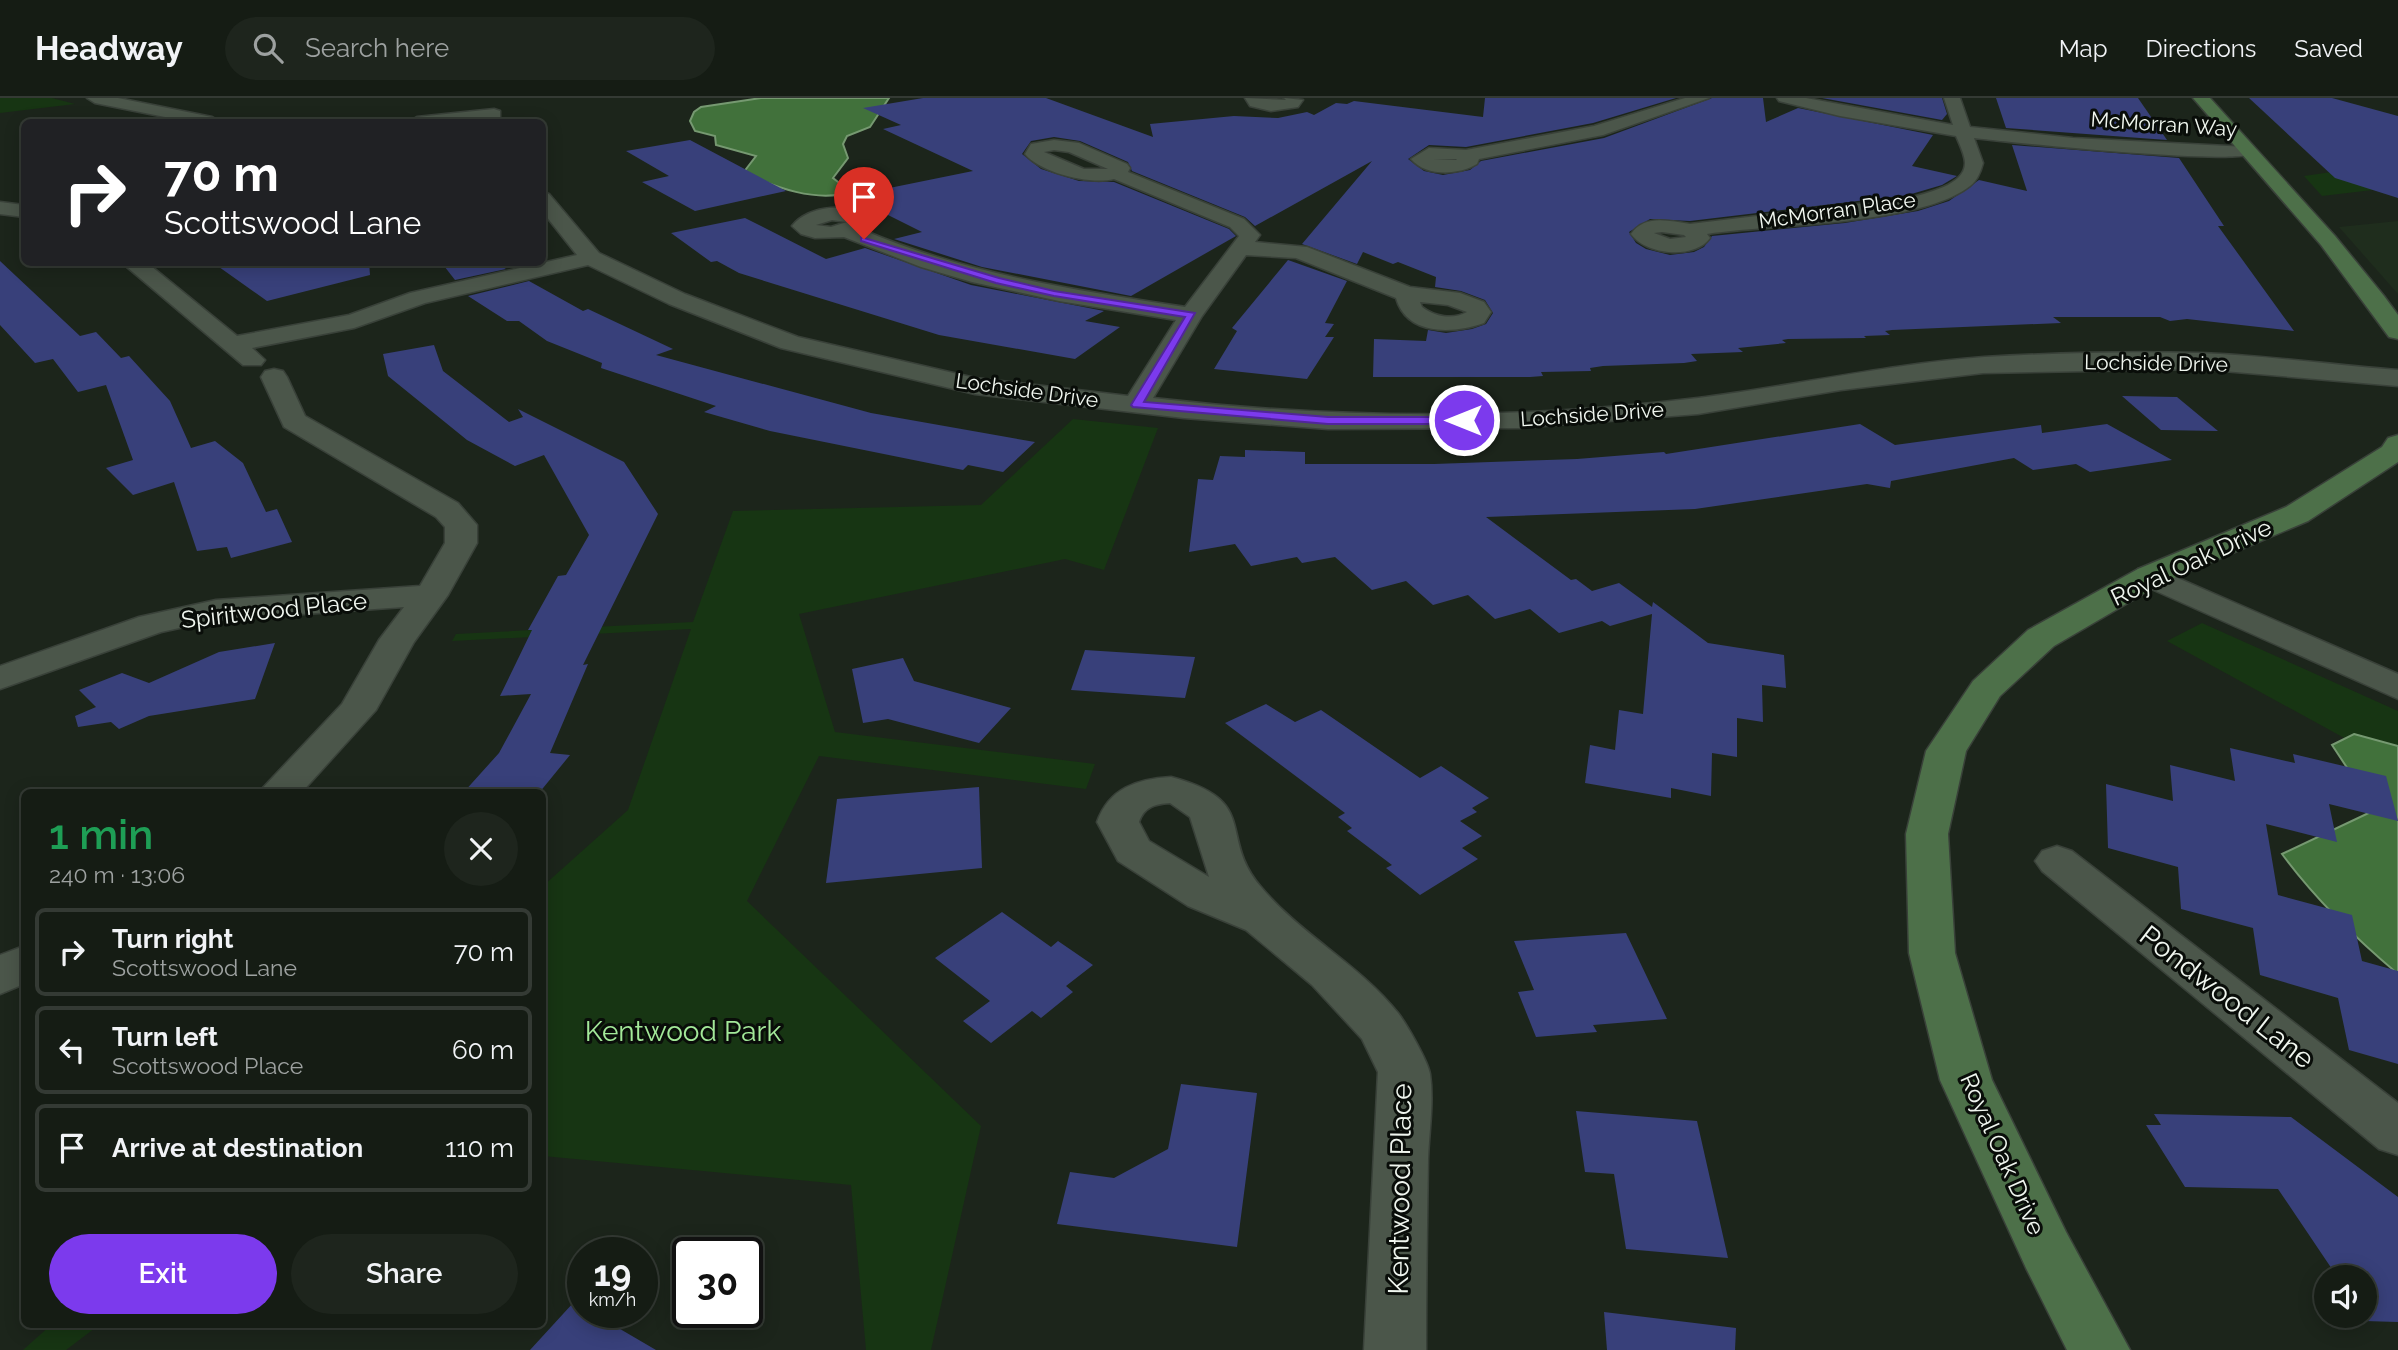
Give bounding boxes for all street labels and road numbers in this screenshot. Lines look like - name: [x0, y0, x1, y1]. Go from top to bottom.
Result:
- street label: McMorran Way: [2090, 106, 2238, 142]
- street label: McMorran Place: [1757, 187, 1917, 233]
- street label: Lochside Drive: [2084, 349, 2228, 377]
- street label: Lochside Drive: [954, 368, 1100, 412]
- street label: Lochside Drive: [1519, 397, 1665, 431]
- street label: Royal Oak Drive: [2106, 512, 2276, 612]
- street label: Spiritwood Place: [180, 586, 368, 634]
- street label: Pondwood Lane: [2133, 919, 2321, 1075]
- street label: Royal Oak Drive: [1954, 1069, 2052, 1239]
- street label: Kentwood Place: [1382, 1083, 1418, 1295]

